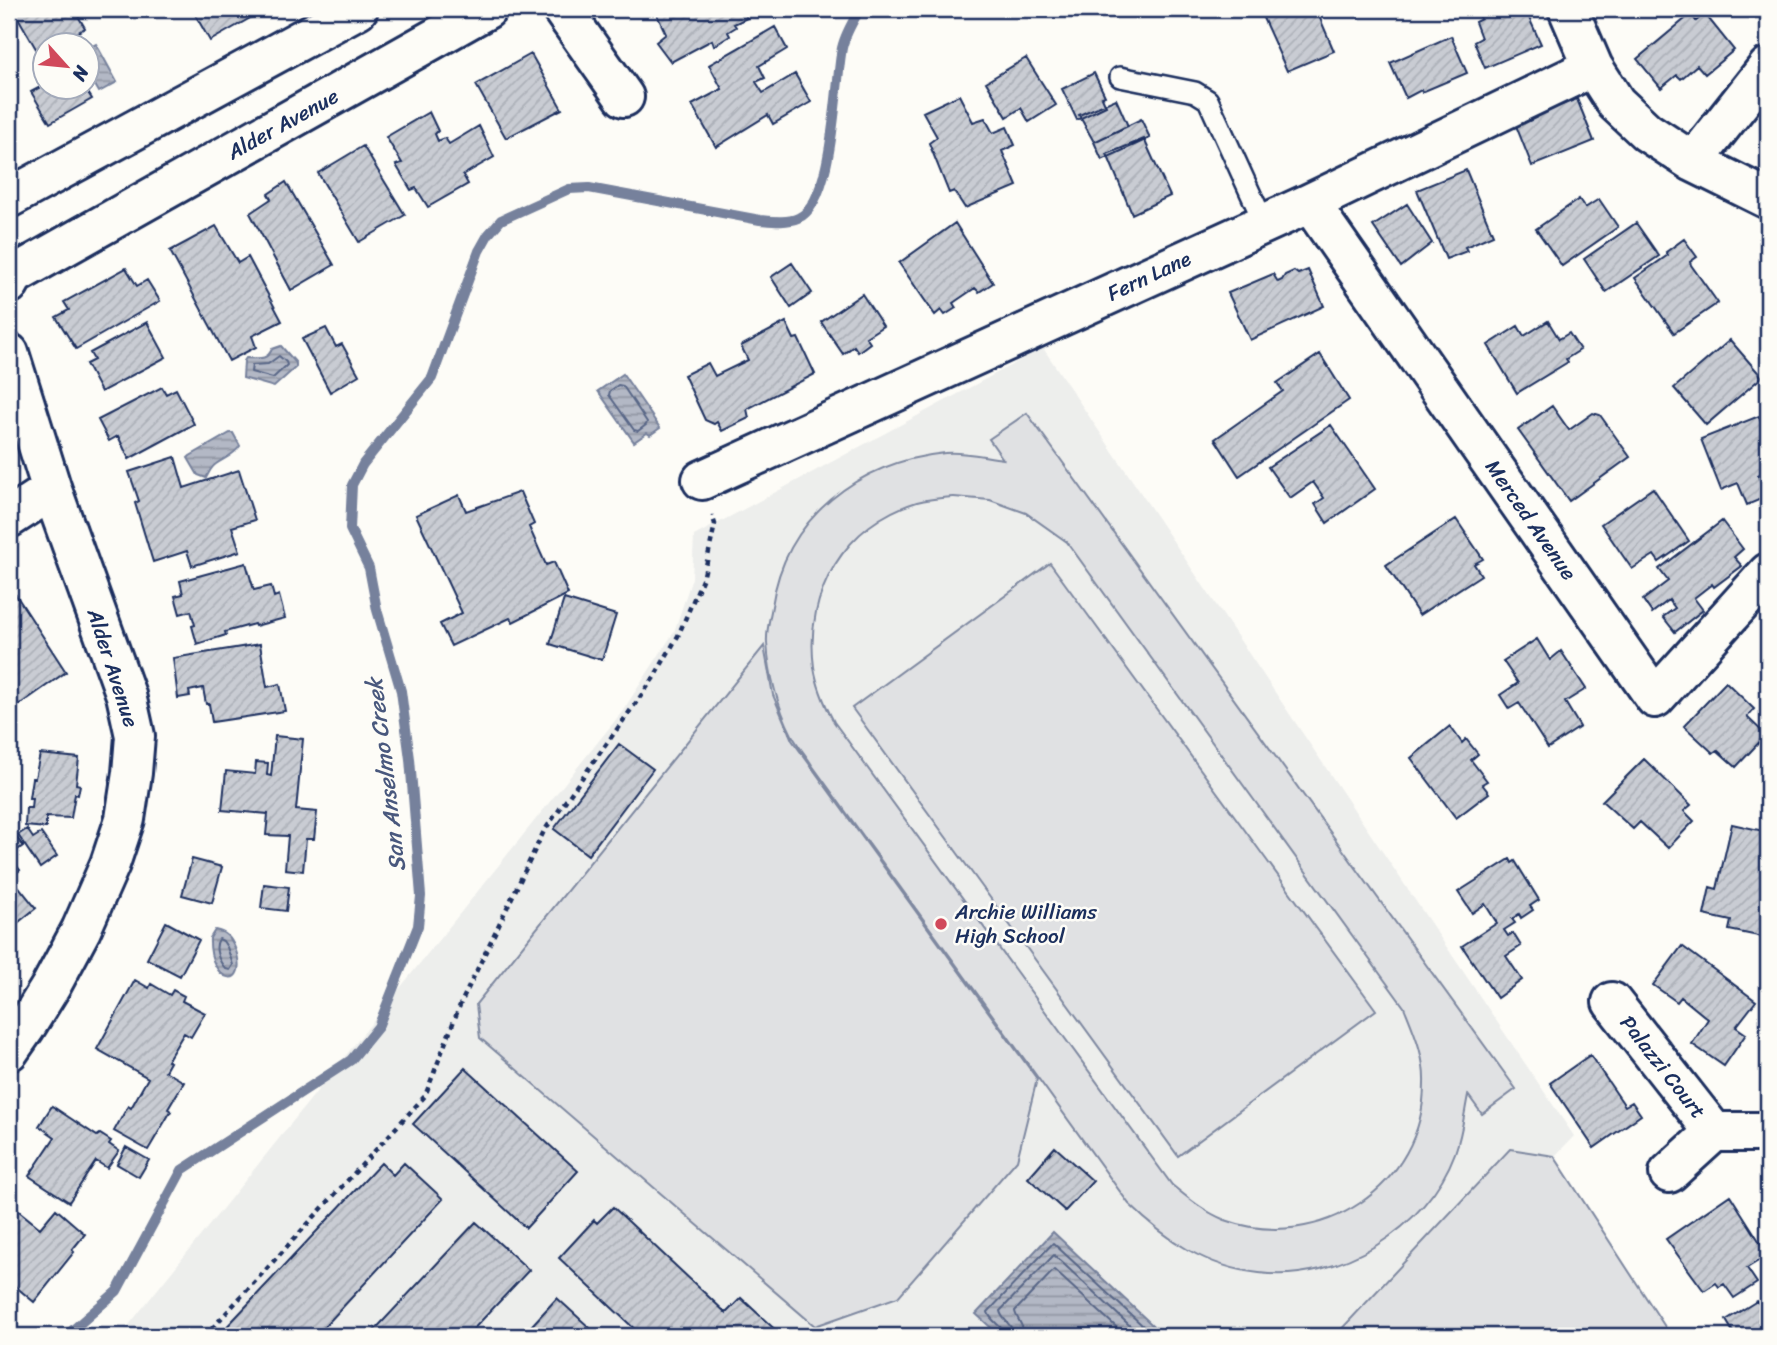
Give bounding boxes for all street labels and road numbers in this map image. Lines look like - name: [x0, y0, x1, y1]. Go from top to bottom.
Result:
- street label: Alder Avenue: [219, 77, 346, 171]
- street label: Fern Lane: [1100, 240, 1198, 312]
- street label: Merced Avenue: [1475, 451, 1587, 589]
- street label: Alder Avenue: [76, 603, 150, 733]
- street label: Palazzi Court: [1610, 1007, 1716, 1127]

